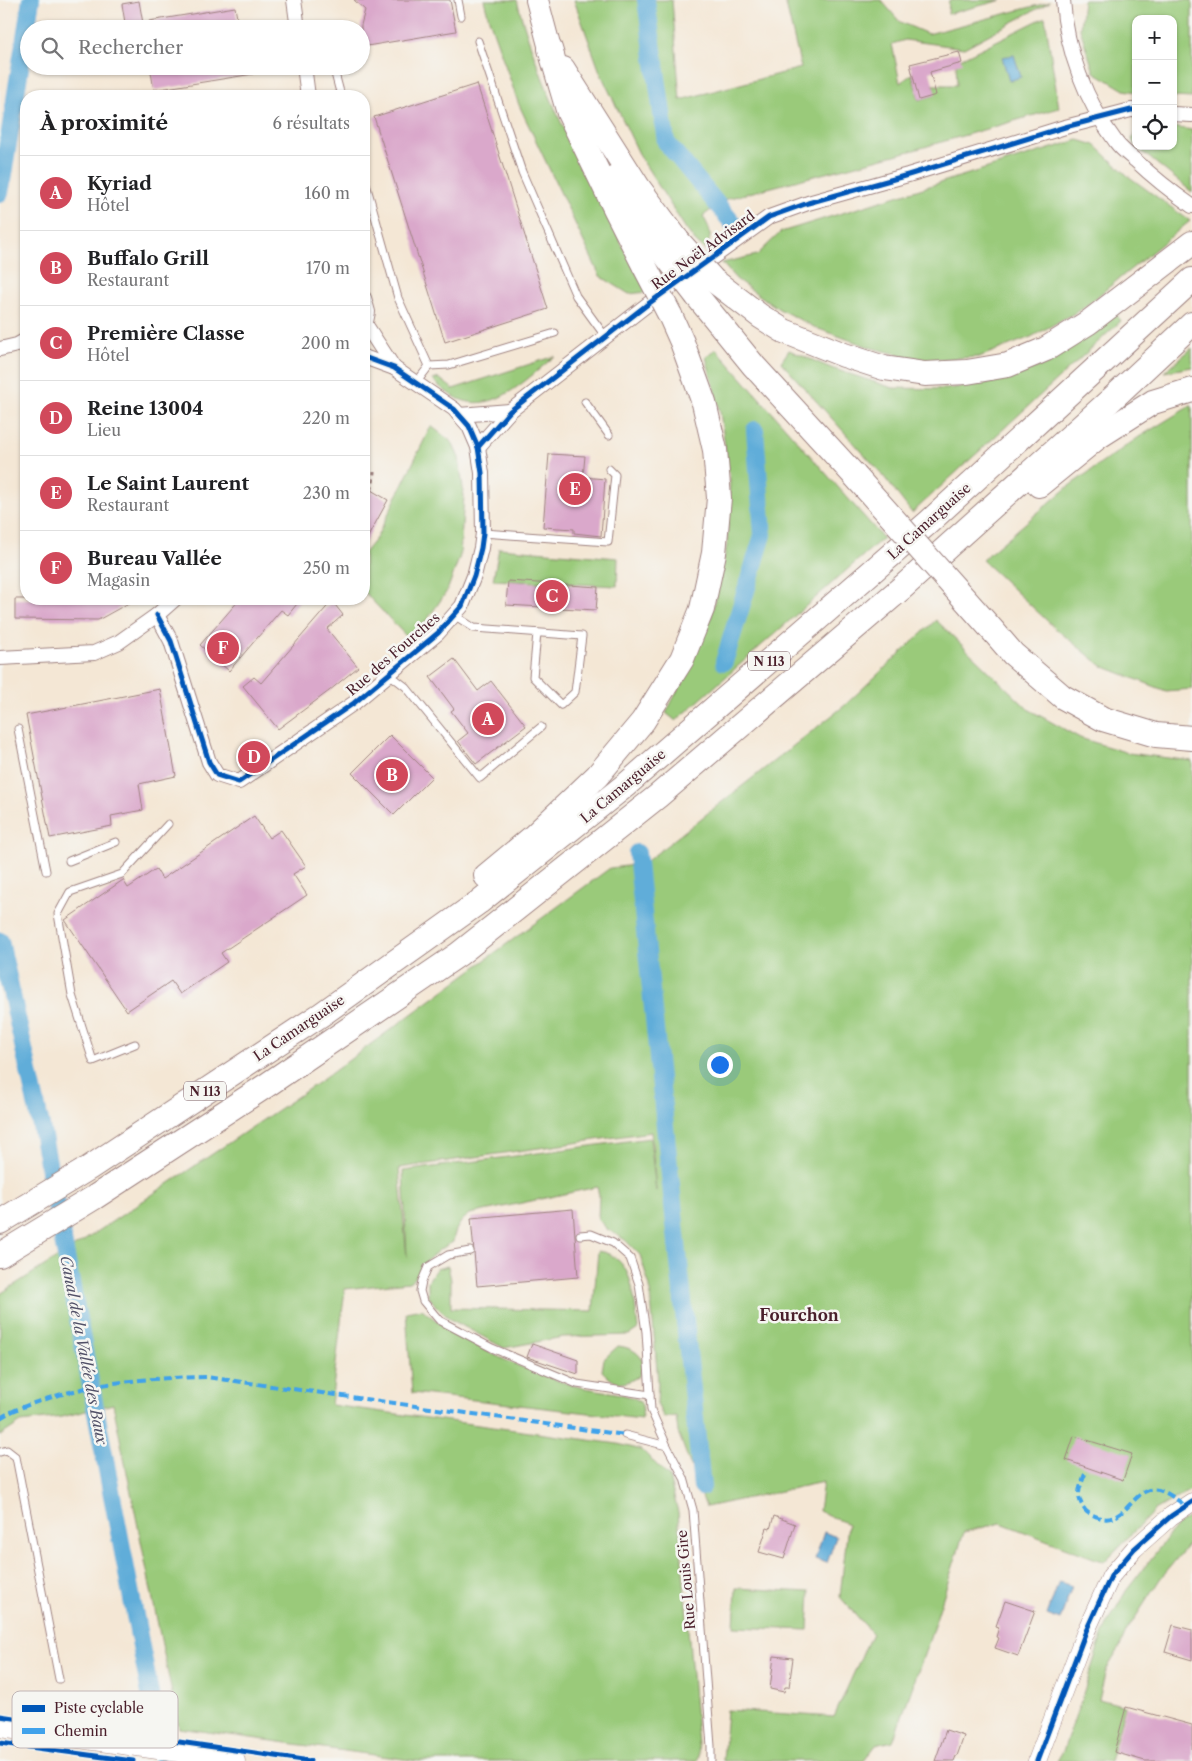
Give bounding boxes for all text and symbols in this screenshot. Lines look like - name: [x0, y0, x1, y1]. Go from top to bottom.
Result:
- map controls: [1132, 15, 1177, 150]
- button: +: [1132, 15, 1177, 60]
- search box: [20, 20, 370, 75]
- icon: search: [38, 34, 66, 62]
- text: Rechercher: [78, 36, 183, 59]
- button: −: [1132, 60, 1177, 105]
- button: locate: [1132, 105, 1177, 150]
- text: À proximité: [40, 110, 168, 135]
- text: 6 résultats: [273, 113, 350, 133]
- text: Kyriad: [87, 172, 152, 195]
- text: A: [50, 183, 62, 203]
- text: 160 m: [305, 183, 350, 203]
- text: Hôtel: [87, 195, 130, 215]
- street label: Rue Noël Advisard: [648, 206, 759, 294]
- text: Buffalo Grill: [87, 247, 209, 270]
- text: B: [50, 258, 62, 278]
- text: 170 m: [306, 258, 350, 278]
- text: Restaurant: [87, 270, 169, 290]
- text: Première Classe: [87, 322, 245, 345]
- text: C: [50, 333, 62, 353]
- text: 200 m: [301, 333, 350, 353]
- text: Hôtel: [87, 345, 130, 365]
- text: Reine 13004: [87, 397, 204, 420]
- text: D: [49, 408, 63, 428]
- text: 220 m: [302, 408, 350, 428]
- text: Lieu: [87, 420, 121, 440]
- pin: E: [559, 470, 591, 508]
- text: Le Saint Laurent: [87, 472, 249, 495]
- street label: La Camarguaise: [884, 479, 975, 563]
- text: E: [50, 483, 62, 503]
- text: 230 m: [303, 483, 350, 503]
- text: Restaurant: [87, 495, 169, 515]
- text: Bureau Vallée: [87, 547, 222, 570]
- text: F: [51, 558, 61, 578]
- text: 250 m: [303, 558, 350, 578]
- text: Magasin: [87, 570, 150, 590]
- pin: C: [536, 577, 568, 615]
- street label: Rue des Fourches: [343, 608, 443, 700]
- pin: F: [207, 629, 239, 667]
- road number: N 113: [748, 651, 790, 670]
- pin: A: [472, 700, 504, 738]
- pin: D: [238, 738, 270, 776]
- street label: La Camarguaise: [577, 745, 670, 827]
- pin: B: [376, 756, 408, 794]
- street label: La Camarguaise: [250, 991, 348, 1065]
- your location: [707, 1052, 733, 1078]
- road number: N 113: [184, 1082, 226, 1100]
- water label: Canal de la Vallée des Baux: [56, 1254, 112, 1447]
- district label: Fourchon: [759, 1305, 839, 1325]
- street label: Rue Louis Gire: [673, 1529, 699, 1631]
- legend: [12, 1691, 178, 1748]
- text: Piste cyclable: [54, 1699, 144, 1717]
- text: Chemin: [54, 1722, 108, 1740]

